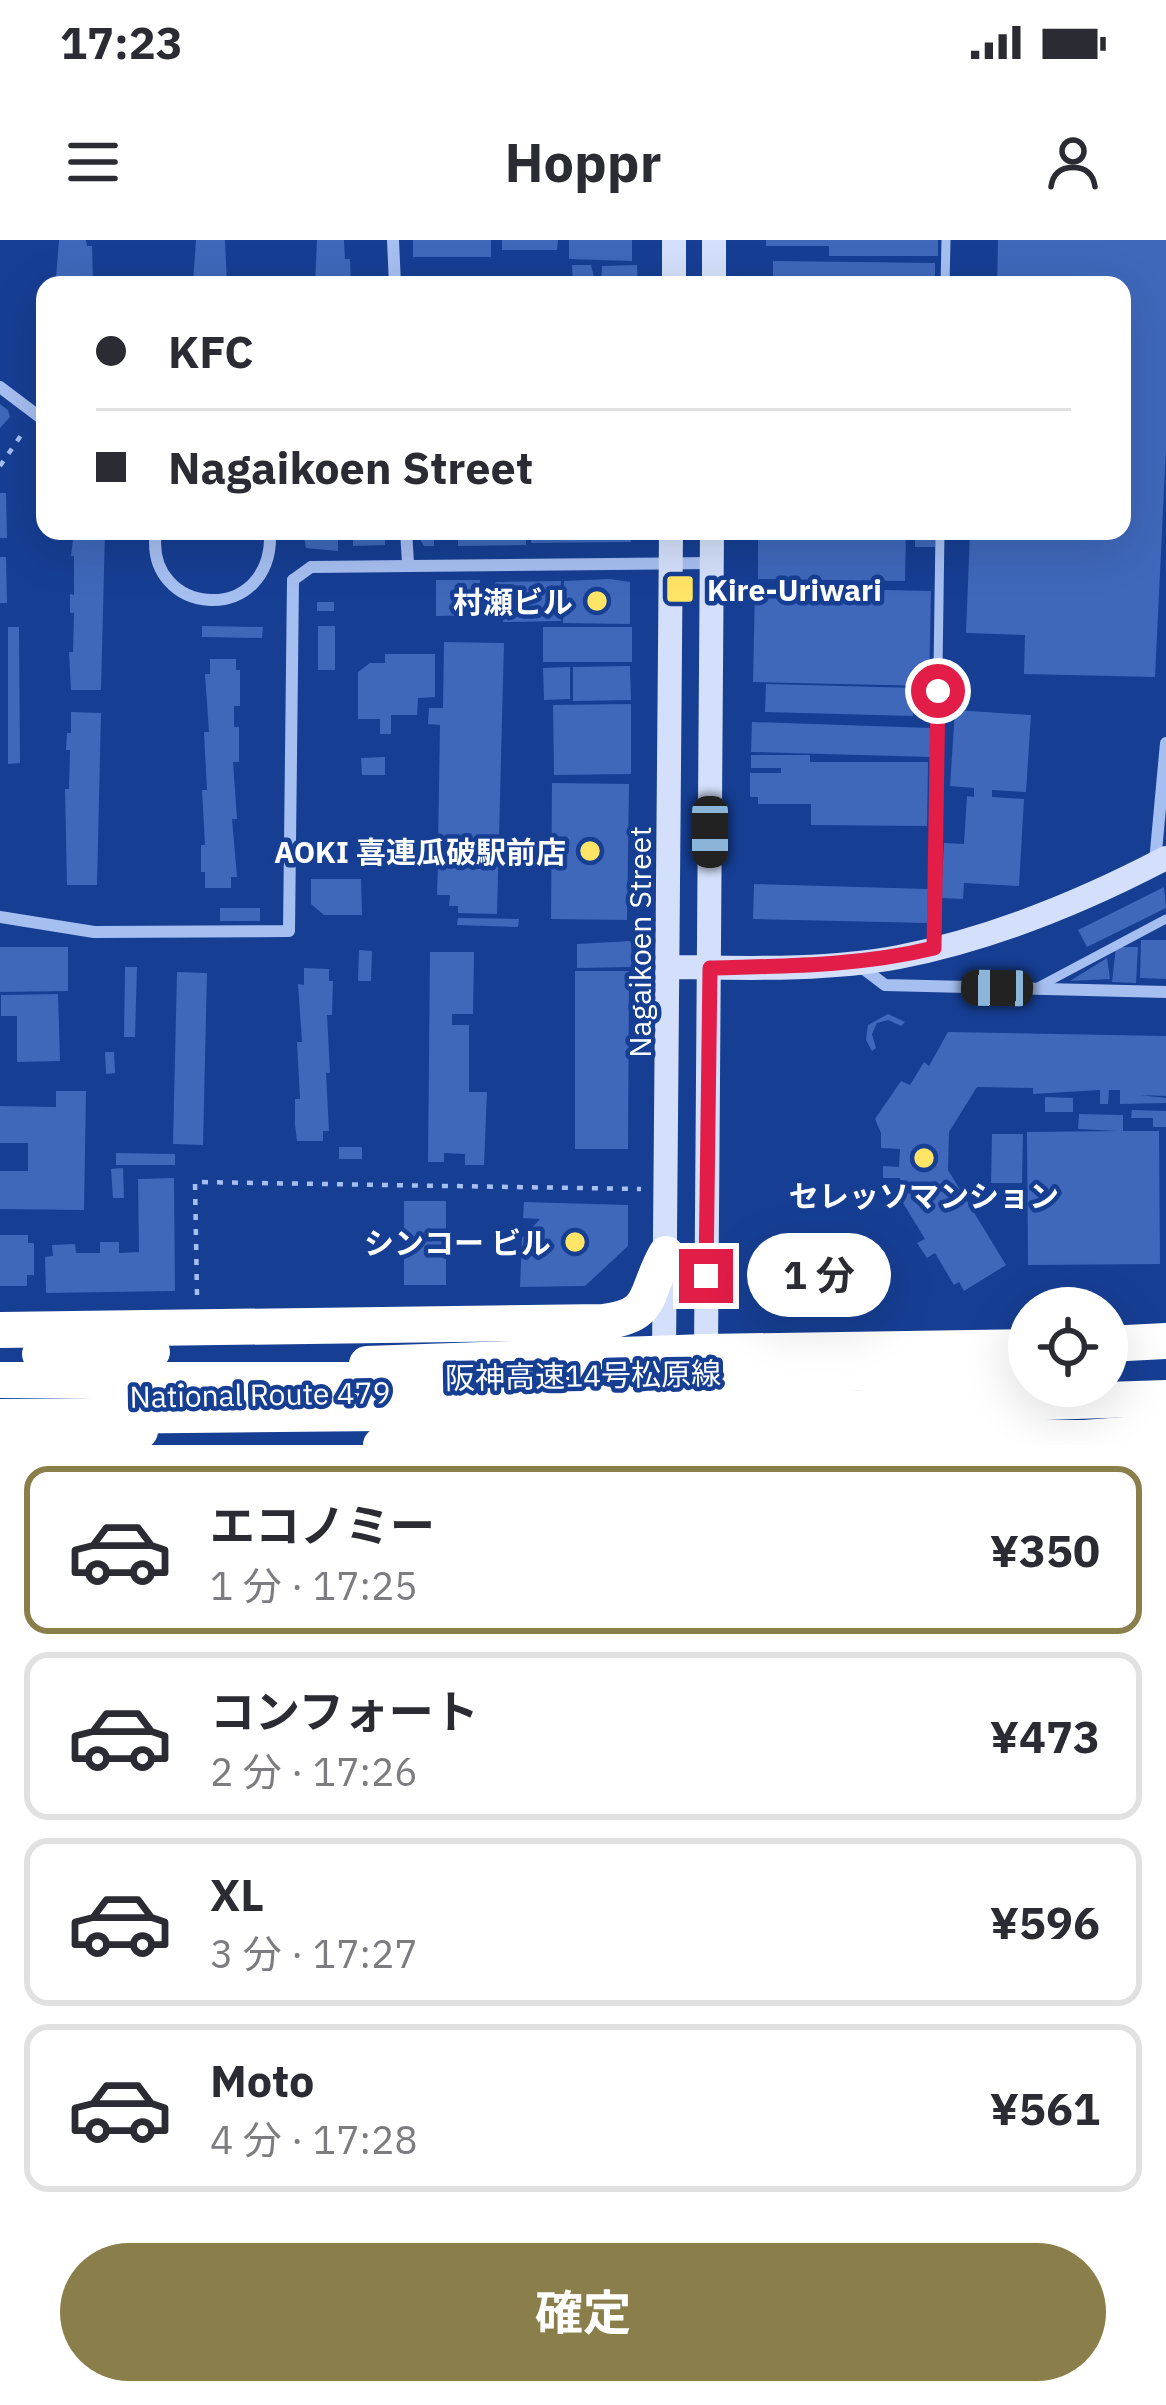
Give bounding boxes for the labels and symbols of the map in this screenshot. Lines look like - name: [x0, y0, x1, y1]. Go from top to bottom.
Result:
- place label: Kire-Uriwari: [707, 570, 882, 609]
- marker: Kire-Uriwari: [664, 573, 696, 605]
- place label: 村瀬ビル: [453, 582, 573, 621]
- marker: 村瀬ビル: [584, 588, 610, 614]
- route start: [911, 664, 965, 718]
- car: [692, 796, 728, 868]
- street label: Nagaikoen Street: [620, 826, 659, 1058]
- place label: AOKI 喜連瓜破駅前店: [274, 832, 566, 871]
- marker: AOKI 喜連瓜破駅前店: [577, 838, 603, 864]
- car: [961, 969, 1033, 1007]
- marker: セレッソマンション: [911, 1145, 937, 1171]
- place label: セレッソマンション: [789, 1176, 1059, 1215]
- place label: シンコー ビル: [364, 1223, 551, 1262]
- marker: シンコー ビル: [562, 1229, 588, 1255]
- callout: 1 分: [748, 1234, 892, 1318]
- route end: [679, 1249, 733, 1303]
- street label: 阪神高速14号松原線: [445, 1353, 721, 1397]
- street label: National Route 479: [129, 1372, 391, 1416]

